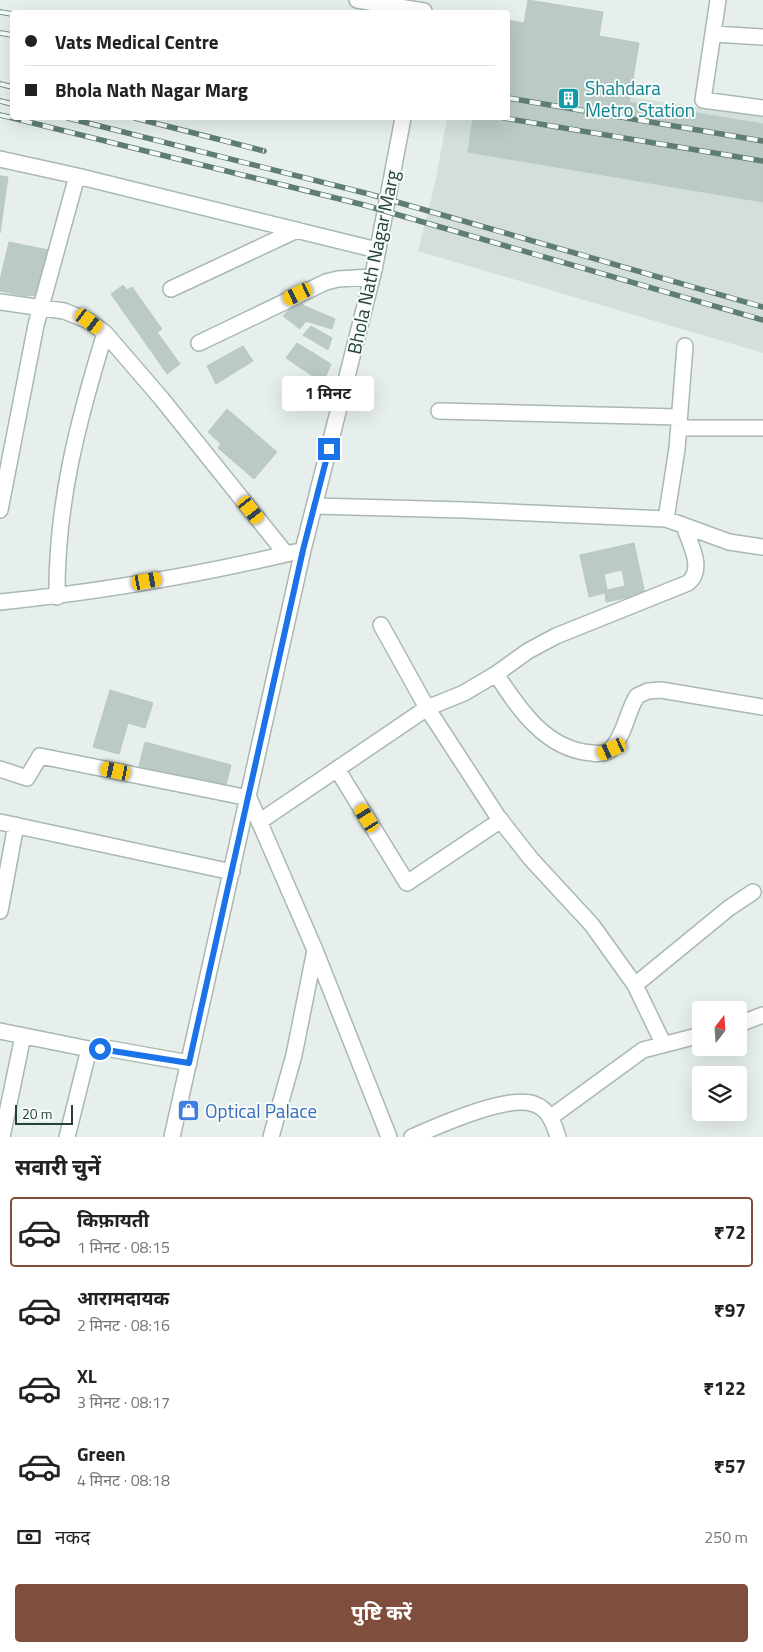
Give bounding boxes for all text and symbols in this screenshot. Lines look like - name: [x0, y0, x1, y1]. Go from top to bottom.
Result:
- text: Vats Medical Centre: [55, 27, 219, 56]
- place label: Shahdara Metro Station: [585, 73, 695, 124]
- text: Bhola Nath Nagar Marg: [55, 75, 248, 104]
- building icon: Shahdara Metro Station: [557, 87, 581, 111]
- street label: Bhola Nath Nagar Marg: [339, 167, 406, 357]
- car: [281, 281, 314, 307]
- car: [72, 306, 105, 336]
- callout: 1 मिनट: [283, 376, 375, 412]
- text: 1 मिनट: [305, 381, 351, 405]
- route end: [318, 438, 340, 460]
- car: [235, 494, 266, 526]
- car: [130, 571, 163, 591]
- car: [595, 736, 628, 762]
- car: [99, 761, 132, 781]
- car: [352, 801, 381, 835]
- north arrow: [692, 1001, 748, 1056]
- map controls: [692, 1001, 747, 1121]
- route start: [89, 1038, 111, 1060]
- button: layers: [692, 1066, 747, 1121]
- place label: Optical Palace: [205, 1096, 317, 1125]
- shop icon: Optical Palace: [177, 1099, 201, 1123]
- scale bar: [15, 1102, 72, 1125]
- text: 20 m: [22, 1103, 52, 1124]
- text: सवारी चुनें: [15, 1150, 101, 1184]
- text: किफ़ायती: [77, 1205, 149, 1234]
- icon: car: [17, 1210, 62, 1255]
- text: ₹72: [714, 1217, 746, 1246]
- text: 1 मिनट · 08:15: [77, 1235, 170, 1259]
- text: आरामदायक: [77, 1283, 169, 1312]
- icon: car: [17, 1288, 62, 1333]
- text: ₹97: [714, 1295, 746, 1324]
- text: 2 मिनट · 08:16: [77, 1313, 170, 1337]
- text: XL: [77, 1361, 97, 1390]
- icon: car: [17, 1366, 62, 1411]
- text: ₹122: [703, 1373, 746, 1402]
- text: 3 मिनट · 08:17: [77, 1390, 170, 1414]
- text: Green: [77, 1439, 126, 1468]
- icon: car: [17, 1444, 62, 1489]
- text: ₹57: [714, 1451, 746, 1480]
- text: 4 मिनट · 08:18: [77, 1468, 170, 1492]
- text: नकद: [55, 1522, 90, 1551]
- icon: cash: [15, 1523, 43, 1551]
- text: 250 m: [704, 1525, 748, 1549]
- button: पुष्टि करें: [15, 1584, 748, 1642]

